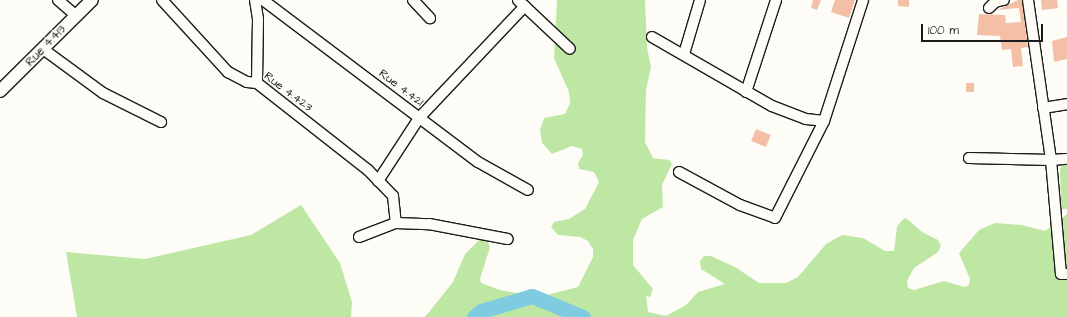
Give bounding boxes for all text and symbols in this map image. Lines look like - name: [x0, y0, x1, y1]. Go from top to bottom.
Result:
- scale bar: [923, 16, 1045, 42]
- street label: Rue 4.413: [23, 22, 69, 70]
- text: 100 m: [928, 22, 959, 39]
- street label: Rue 4.421: [376, 66, 426, 110]
- street label: Rue 4.423: [261, 69, 315, 115]

